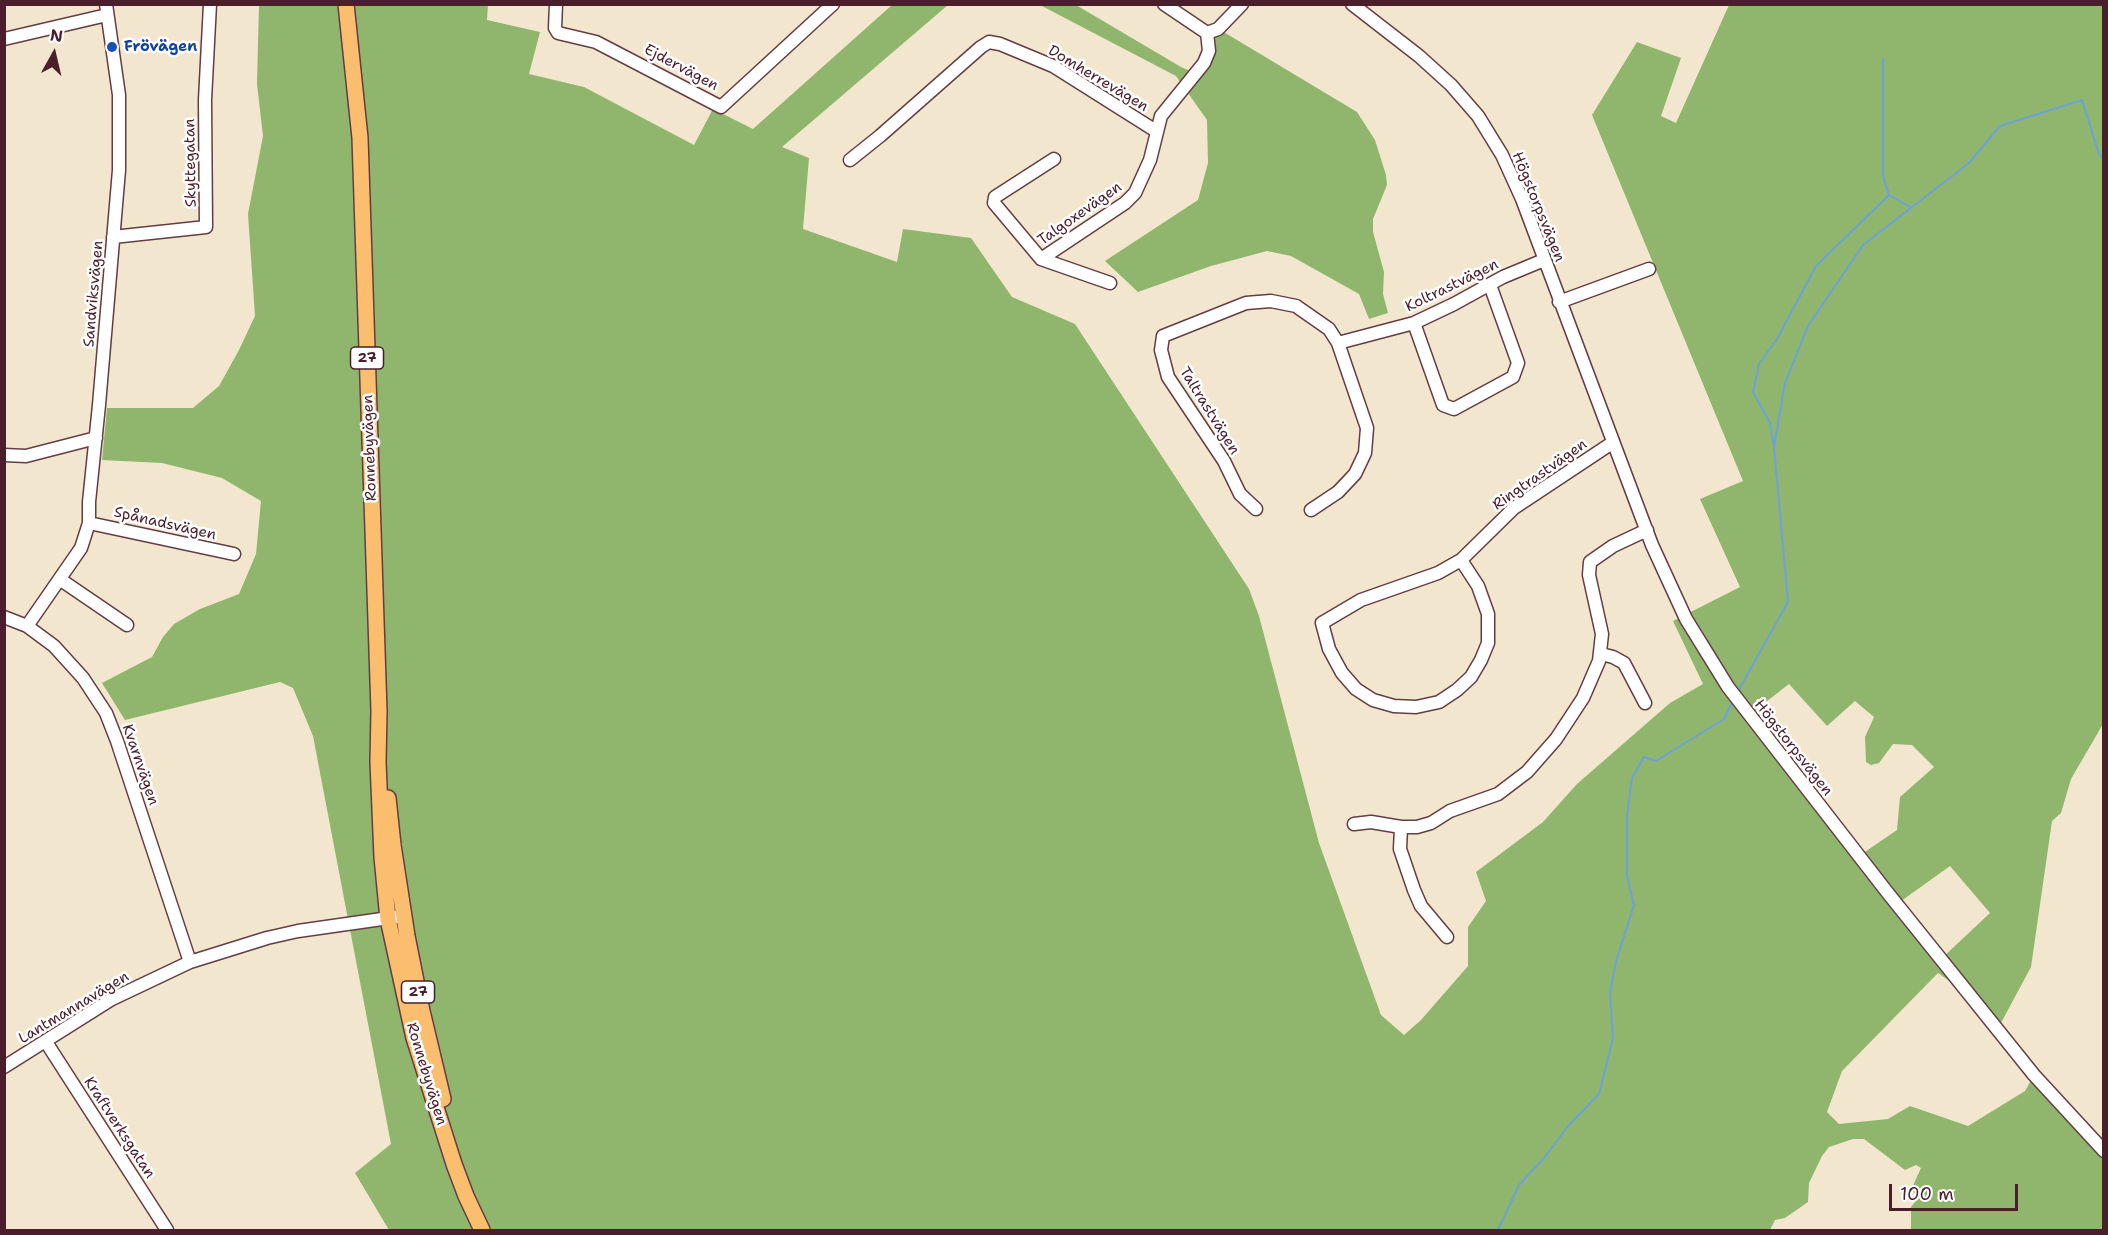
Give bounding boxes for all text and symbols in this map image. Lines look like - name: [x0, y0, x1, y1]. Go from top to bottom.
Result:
- north arrow: [24, 24, 84, 84]
- text: N: [49, 24, 64, 47]
- place label: Frövägen: [124, 38, 197, 56]
- marker: Frövägen: [105, 40, 119, 54]
- street label: Ejdervägen: [641, 41, 721, 95]
- street label: Domherrevägen: [1045, 42, 1151, 116]
- street label: Skyttegatan: [181, 119, 201, 207]
- street label: Högstorpsvägen: [1508, 149, 1568, 265]
- street label: Talgoxevägen: [1035, 178, 1125, 250]
- street label: Sandviksvägen: [80, 240, 108, 348]
- street label: Koltrastvägen: [1403, 256, 1501, 316]
- road number: 27: [350, 347, 384, 369]
- street label: Taltrastvägen: [1175, 364, 1243, 458]
- street label: Ronnebyvägen: [359, 394, 381, 502]
- street label: Ringtrastvägen: [1489, 436, 1591, 514]
- street label: Spånadsvägen: [112, 504, 218, 544]
- street label: Högstorpsvägen: [1750, 696, 1836, 800]
- street label: Kvarnvägen: [118, 722, 162, 808]
- street label: Lantmannavägen: [16, 968, 132, 1048]
- road number: 27: [402, 981, 434, 1003]
- street label: Ronnebyvägen: [402, 1020, 450, 1128]
- street label: Kraftverksgatan: [80, 1074, 158, 1182]
- scale bar: [1892, 1172, 2021, 1210]
- text: 100 m: [1900, 1182, 1954, 1206]

